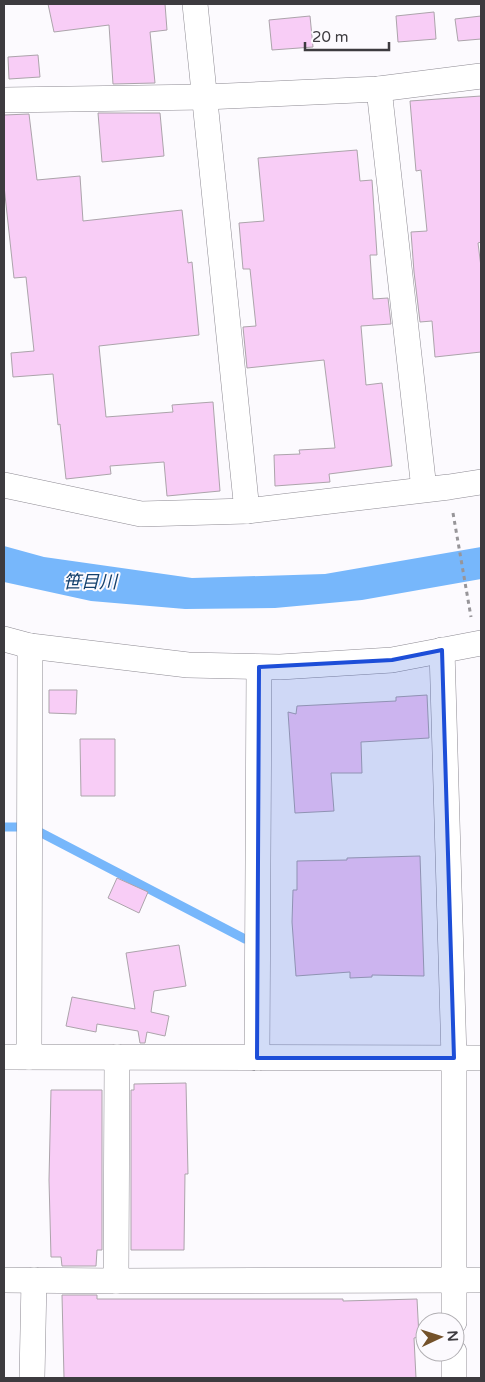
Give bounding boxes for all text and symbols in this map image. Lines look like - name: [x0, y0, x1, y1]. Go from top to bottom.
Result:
- scale bar: [305, 20, 389, 52]
- text: 20 m: [312, 28, 349, 46]
- water label: 笹目川: [63, 571, 119, 593]
- north arrow: [415, 1312, 465, 1362]
- text: N: [444, 1330, 461, 1342]

